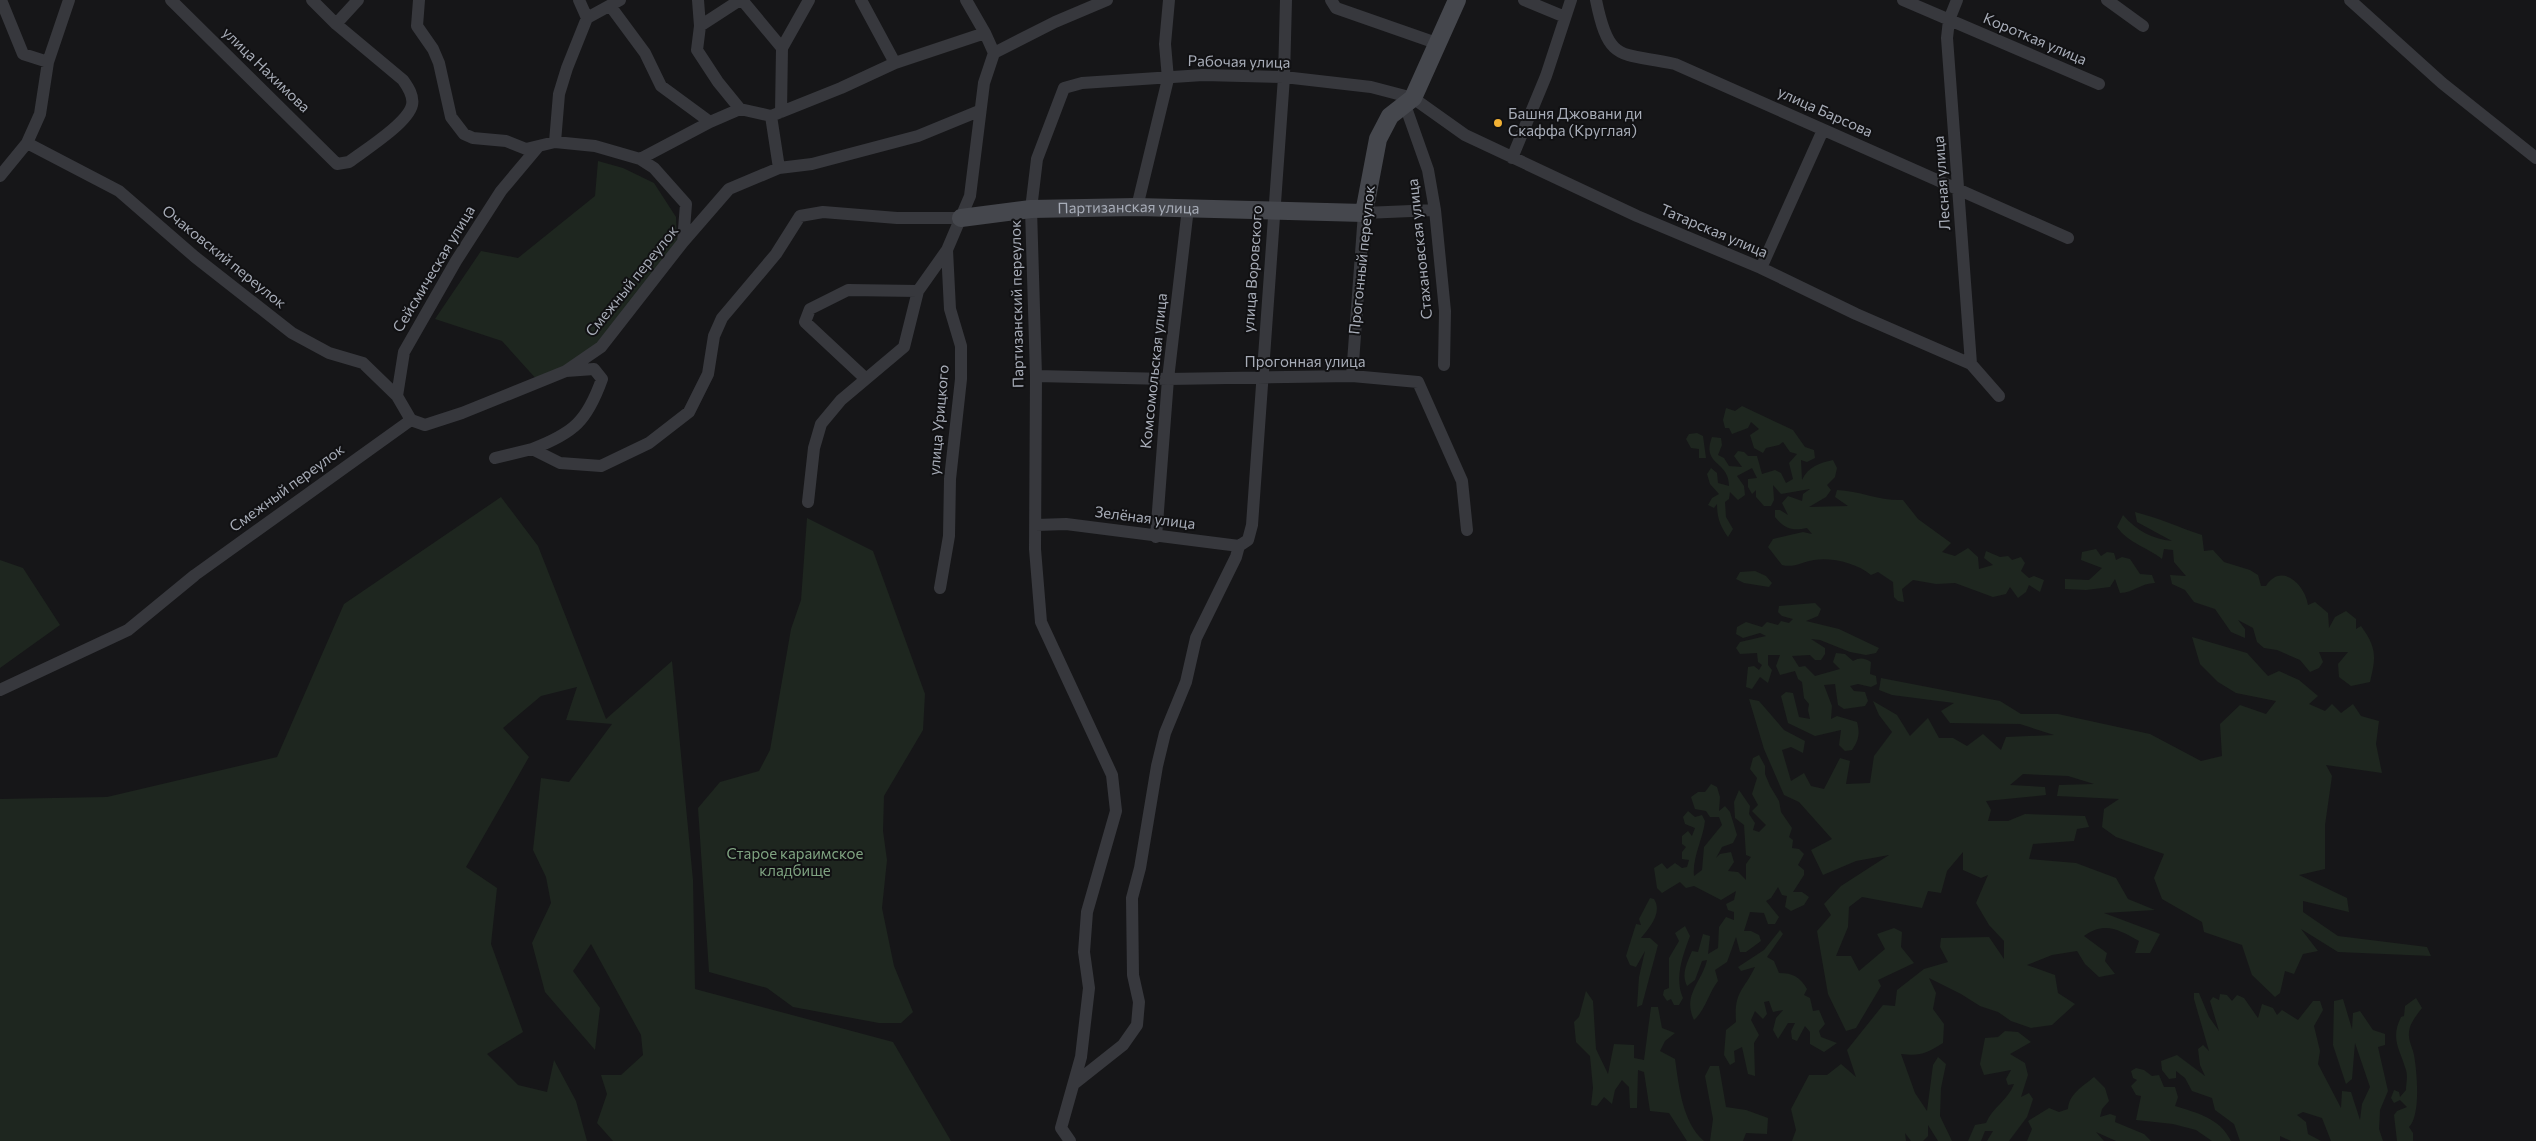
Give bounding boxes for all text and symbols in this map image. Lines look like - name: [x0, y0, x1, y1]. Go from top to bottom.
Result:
- street label: Короткая улица: [1981, 8, 2090, 68]
- street label: улица Нахимова: [219, 23, 314, 116]
- street label: Рабочая улица: [1187, 51, 1291, 71]
- street label: улица Барсова: [1775, 82, 1876, 140]
- place label: Башня Джовани ди Скаффа (Круглая): [1508, 104, 1642, 139]
- marker: Башня Джовани ди Скаффа (Круглая): [1492, 117, 1504, 129]
- street label: Лесная улица: [1929, 135, 1953, 231]
- street label: Стахановская улица: [1403, 178, 1435, 320]
- street label: Прогонный переулок: [1344, 185, 1378, 335]
- street label: Партизанская улица: [1057, 197, 1200, 217]
- street label: Татарская улица: [1658, 199, 1771, 261]
- street label: Очаковский переулок: [159, 201, 290, 312]
- street label: Сейсмическая улица: [388, 202, 478, 335]
- street label: улица Воровского: [1239, 205, 1265, 333]
- street label: Партизанский переулок: [1006, 220, 1026, 388]
- street label: Смежный переулок: [581, 221, 681, 339]
- street label: Комсомольская улица: [1136, 292, 1170, 450]
- street label: Прогонная улица: [1244, 352, 1366, 370]
- street label: улица Урицкого: [924, 364, 952, 476]
- street label: Смежный переулок: [226, 440, 347, 535]
- street label: Зелёная улица: [1094, 502, 1196, 532]
- park label: Старое караимское кладбище: [727, 844, 864, 879]

